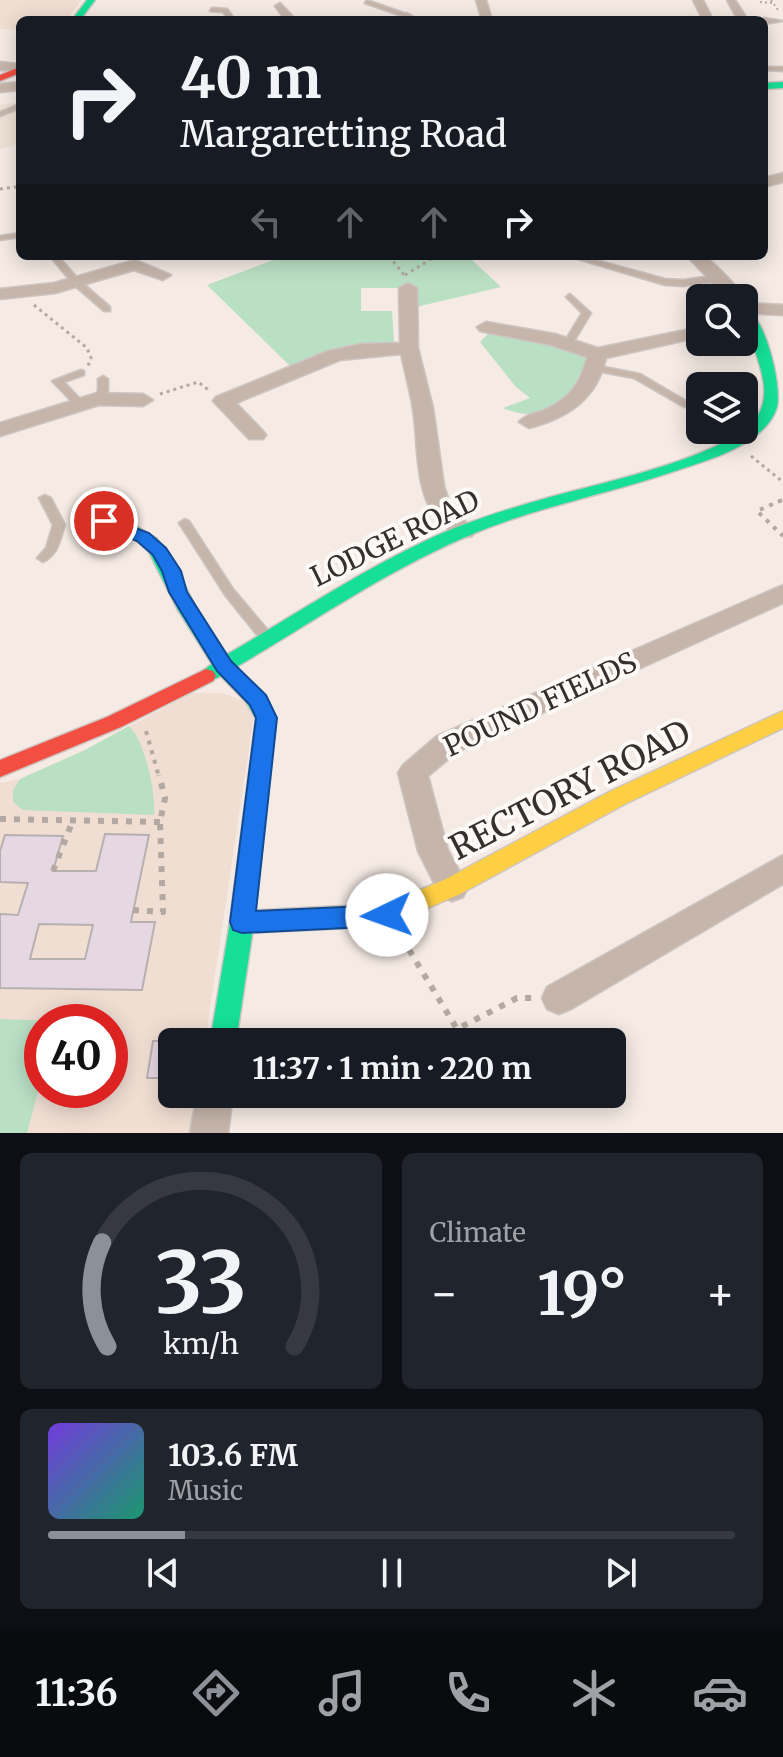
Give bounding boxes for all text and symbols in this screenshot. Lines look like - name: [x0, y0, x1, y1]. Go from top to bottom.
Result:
- text: 40 m: [180, 43, 322, 113]
- icon: right: [48, 48, 152, 152]
- text: Margaretting Road: [180, 112, 507, 157]
- icon: left: [244, 200, 288, 244]
- icon: ahead: [328, 200, 372, 244]
- icon: ahead: [412, 200, 456, 244]
- icon: right: [496, 200, 540, 244]
- map controls: [686, 284, 758, 444]
- button: search: [686, 284, 758, 356]
- button: layers: [686, 372, 758, 444]
- street label: LODGE ROAD: [305, 482, 485, 594]
- pin: [70, 487, 138, 555]
- icon: arrive: [82, 499, 126, 543]
- street label: POUND FIELDS: [438, 644, 642, 764]
- street label: RECTORY ROAD: [443, 711, 697, 869]
- position arrow: [345, 873, 429, 957]
- speed limit sign: 40: [24, 1004, 128, 1108]
- text: 11:37 · 1 min · 220 m: [252, 1049, 532, 1087]
- text: Climate: [430, 1216, 526, 1249]
- text: 33: [155, 1231, 247, 1336]
- text: 19°: [537, 1256, 627, 1331]
- text: −: [430, 1266, 459, 1321]
- text: +: [706, 1266, 735, 1321]
- text: km/h: [163, 1326, 239, 1362]
- text: 103.6 FM: [168, 1436, 298, 1474]
- text: Music: [168, 1474, 243, 1507]
- icon: previous: [141, 1551, 185, 1595]
- icon: pause: [370, 1551, 414, 1595]
- icon: next: [599, 1551, 643, 1595]
- icon: directions: [188, 1665, 244, 1721]
- icon: music: [314, 1665, 370, 1721]
- icon: phone: [440, 1665, 496, 1721]
- icon: climate: [566, 1665, 622, 1721]
- icon: car: [692, 1665, 748, 1721]
- text: 11:36: [35, 1671, 118, 1716]

